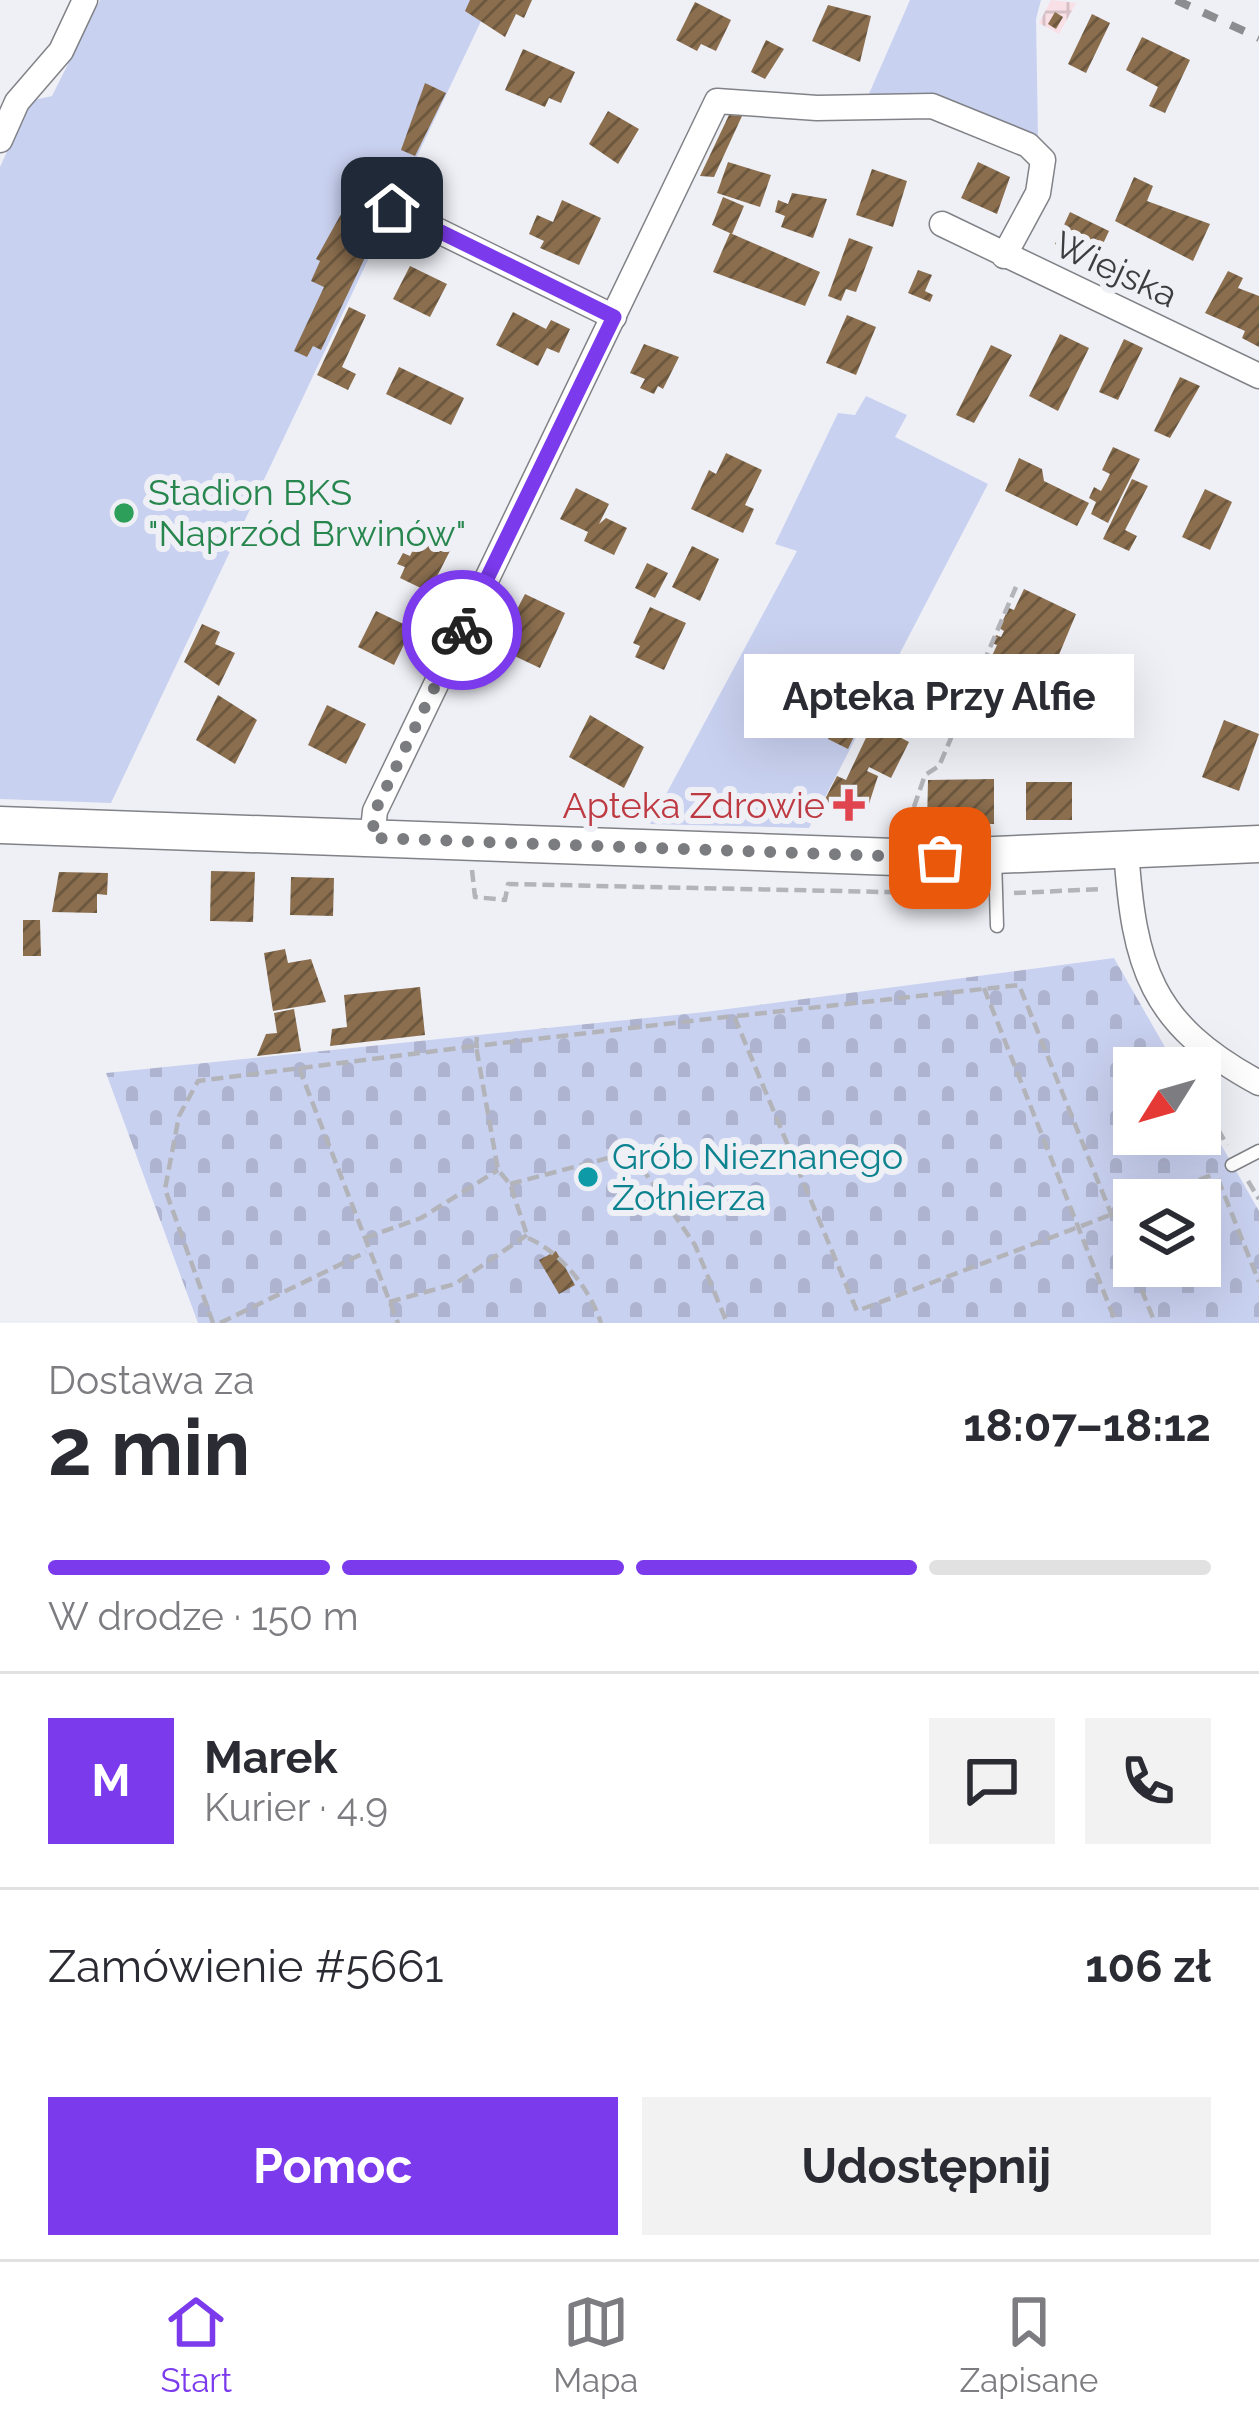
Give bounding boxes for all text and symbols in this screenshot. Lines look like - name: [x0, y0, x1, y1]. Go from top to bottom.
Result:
- pin: [341, 157, 443, 259]
- icon: home: [359, 175, 425, 241]
- street label: Wiejska: [1048, 222, 1184, 316]
- place label: Stadion BKS "Naprzód Brwinów": [148, 471, 466, 554]
- marker: Stadion BKS "Naprzód Brwinów": [111, 500, 137, 526]
- courier: [402, 570, 522, 690]
- icon: bike: [429, 597, 495, 663]
- callout: Apteka Przy Alfie: [745, 654, 1135, 738]
- text: Apteka Przy Alfie: [782, 673, 1096, 719]
- place label: Apteka Zdrowie: [563, 784, 825, 826]
- marker: Apteka Zdrowie: [836, 792, 862, 818]
- pin: [889, 807, 991, 909]
- icon: bag: [907, 825, 973, 891]
- north arrow: [1113, 1047, 1221, 1155]
- map controls: [1113, 1047, 1221, 1287]
- place label: Grób Nieznanego Żołnierza: [612, 1135, 903, 1218]
- marker: Grób Nieznanego Żołnierza: [575, 1164, 601, 1190]
- button: layers: [1113, 1179, 1221, 1287]
- text: Dostawa za: [48, 1357, 254, 1403]
- text: 18:07–18:12: [963, 1399, 1211, 1452]
- text: 2 min: [48, 1402, 250, 1493]
- text: W drodze · 150 m: [48, 1593, 359, 1639]
- button: chat: [929, 1718, 1055, 1844]
- button: phone: [1085, 1718, 1211, 1844]
- text: Marek: [204, 1731, 338, 1784]
- text: M: [92, 1754, 130, 1807]
- text: Kurier · 4.9: [204, 1784, 388, 1830]
- text: Zamówienie #5661: [48, 1940, 444, 1993]
- text: 106 zł: [1085, 1940, 1211, 1993]
- button: Pomoc: [48, 2097, 618, 2235]
- button: Udostępnij: [642, 2097, 1211, 2235]
- tab: Start: [161, 2289, 232, 2400]
- tab: Mapa: [553, 2289, 638, 2400]
- tab: Zapisane: [960, 2289, 1098, 2400]

